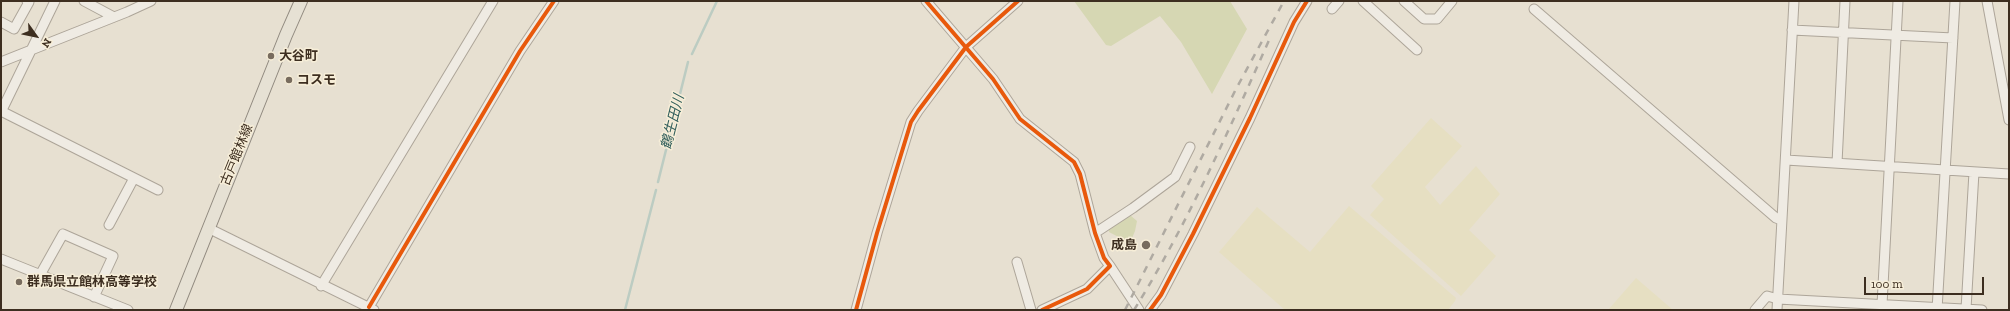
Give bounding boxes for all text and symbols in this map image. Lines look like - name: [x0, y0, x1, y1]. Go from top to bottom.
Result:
- north arrow: [16, 16, 56, 56]
- text: N: [39, 36, 54, 50]
- place label: 大谷町: [279, 48, 318, 64]
- marker: 大谷町: [266, 51, 276, 61]
- place label: コスモ: [297, 72, 336, 88]
- marker: コスモ: [284, 75, 294, 85]
- water label: 鶴生田川: [658, 93, 688, 151]
- street label: 古戸館林線: [218, 122, 256, 188]
- place label: 成島: [1111, 237, 1137, 253]
- marker: 成島: [1140, 239, 1152, 251]
- scale bar: [1866, 269, 1986, 295]
- place label: 群馬県立館林高等学校: [27, 274, 157, 290]
- marker: 群馬県立館林高等学校: [14, 277, 24, 287]
- text: 100 m: [1871, 277, 1903, 291]

